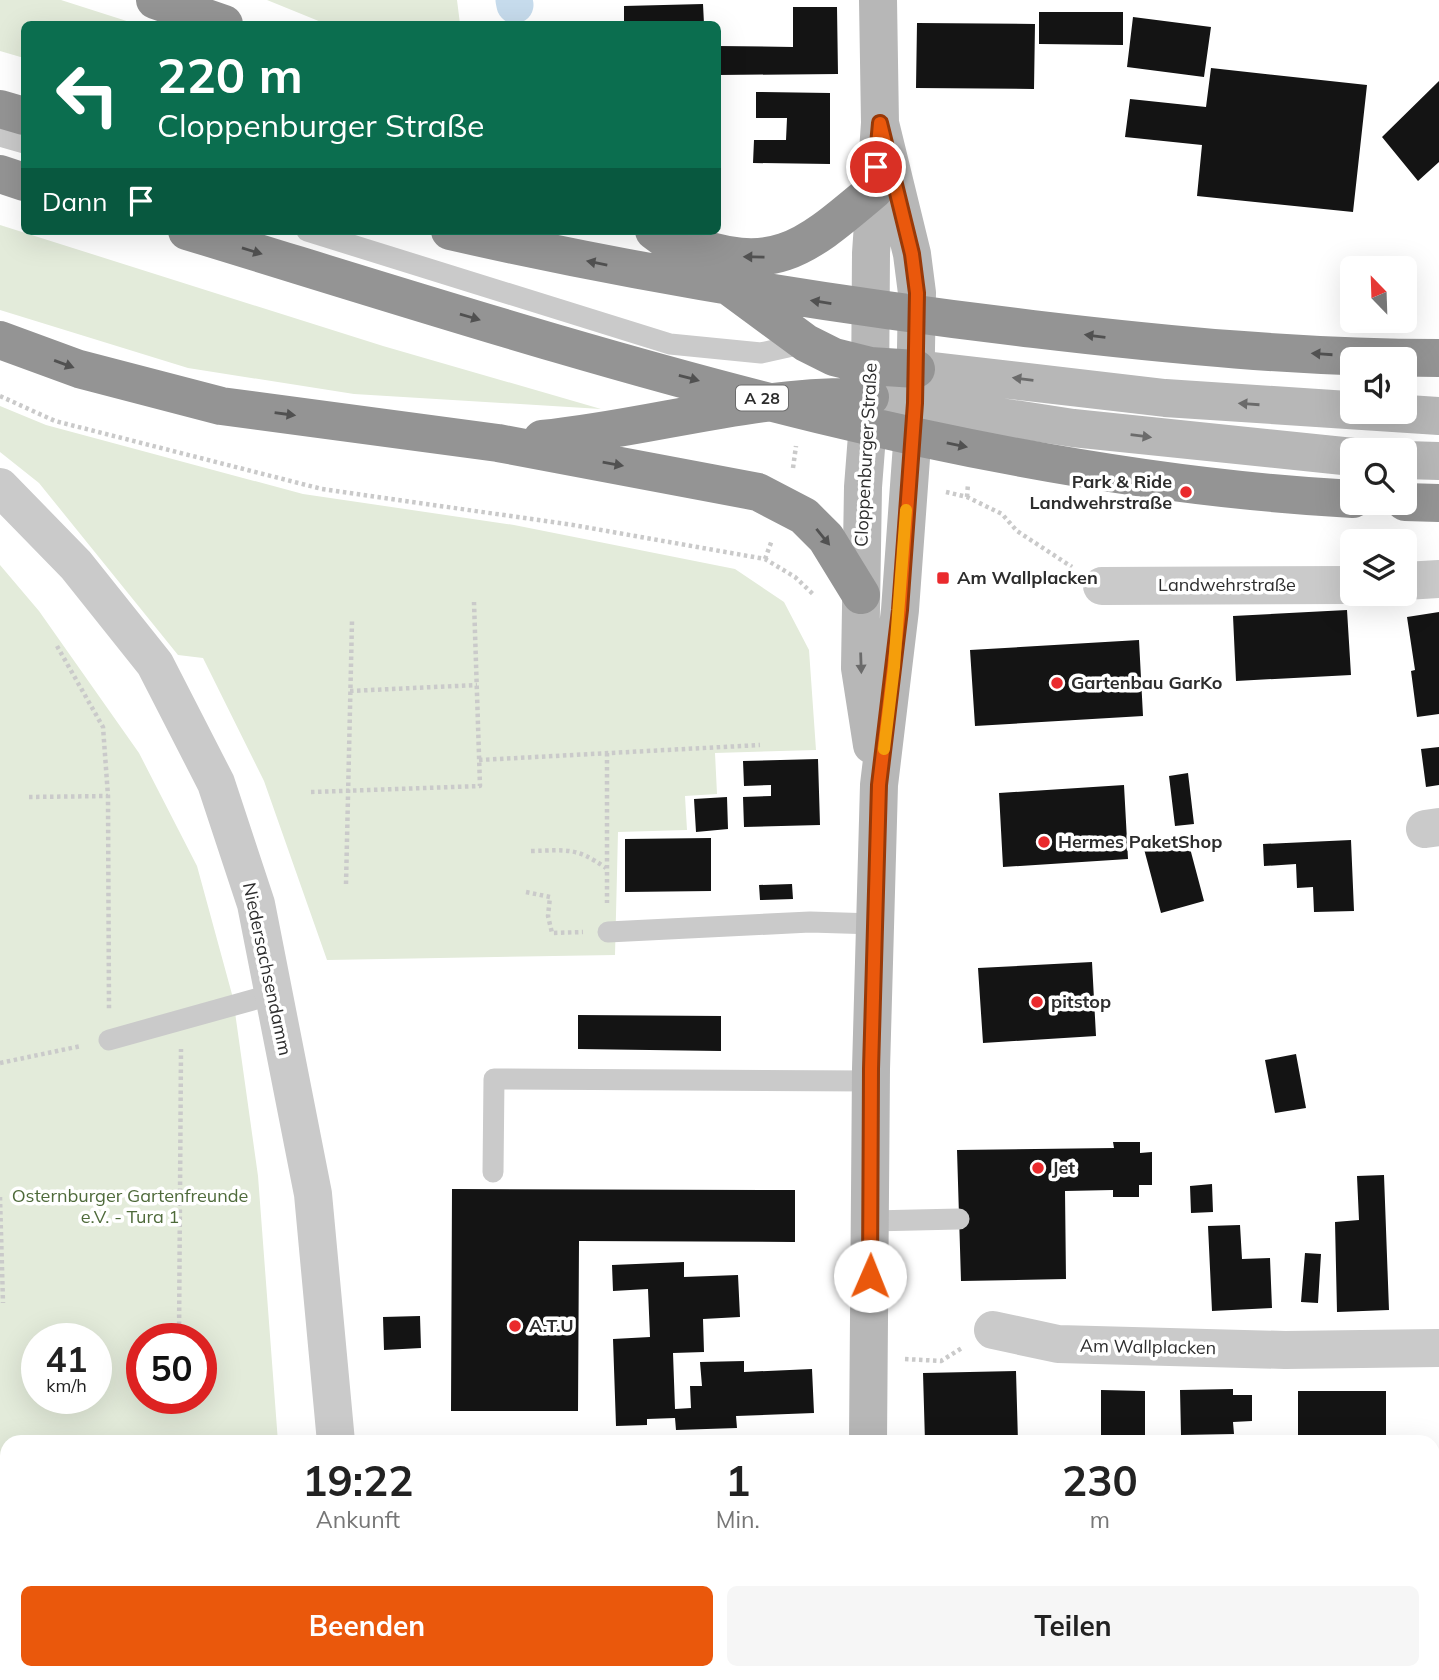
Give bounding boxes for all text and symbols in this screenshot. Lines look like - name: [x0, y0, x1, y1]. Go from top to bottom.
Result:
- text: 220 m: [157, 44, 303, 105]
- icon: left: [42, 49, 133, 140]
- text: Cloppenburger Straße: [157, 105, 485, 145]
- pin: [846, 137, 906, 197]
- icon: arrive: [857, 148, 895, 186]
- icon: arrive: [122, 182, 160, 220]
- text: Dann: [42, 185, 108, 218]
- one-way arrow: [242, 246, 263, 256]
- one-way arrow: [743, 251, 765, 263]
- north arrow: [1340, 256, 1418, 332]
- map controls: [1340, 256, 1417, 606]
- one-way arrow: [586, 257, 608, 268]
- one-way arrow: [810, 296, 832, 307]
- one-way arrow: [459, 312, 480, 322]
- one-way arrow: [1084, 330, 1106, 341]
- button: sound: [1340, 347, 1417, 424]
- one-way arrow: [1311, 349, 1333, 360]
- one-way arrow: [53, 358, 74, 369]
- street label: Cloppenburger Straße: [849, 362, 882, 548]
- one-way arrow: [678, 374, 699, 384]
- one-way arrow: [1011, 374, 1033, 385]
- road number: A 28: [736, 386, 788, 410]
- one-way arrow: [1237, 398, 1259, 409]
- one-way arrow: [274, 409, 296, 420]
- one-way arrow: [1130, 430, 1152, 441]
- button: search: [1340, 438, 1417, 515]
- one-way arrow: [946, 440, 968, 451]
- one-way arrow: [602, 459, 624, 470]
- place label: Park & Ride Landwehrstraße: [1029, 470, 1172, 514]
- marker: Park & Ride Landwehrstraße: [1178, 484, 1194, 500]
- one-way arrow: [815, 527, 830, 545]
- button: layers: [1340, 529, 1417, 606]
- place label: Am Wallplacken: [957, 566, 1098, 589]
- marker: Am Wallplacken: [935, 570, 951, 586]
- street label: Landwehrstraße: [1158, 573, 1296, 596]
- one-way arrow: [855, 652, 866, 674]
- place label: Gartenbau GarKo: [1071, 671, 1222, 694]
- marker: Gartenbau GarKo: [1049, 675, 1065, 691]
- place label: Hermes PaketShop: [1058, 830, 1222, 853]
- marker: Hermes PaketShop: [1036, 834, 1052, 850]
- street label: Niedersachsendamm: [238, 880, 297, 1057]
- place label: pitstop: [1051, 990, 1111, 1013]
- marker: pitstop: [1029, 994, 1045, 1010]
- place label: Jet: [1052, 1156, 1075, 1179]
- marker: Jet: [1030, 1160, 1046, 1176]
- park label: Osternburger Gartenfreunde e.V. - Tura 1: [12, 1184, 248, 1228]
- position arrow: [833, 1239, 907, 1313]
- place label: A.T.U: [529, 1314, 574, 1337]
- marker: A.T.U: [507, 1318, 523, 1334]
- speed limit sign: 50: [126, 1323, 217, 1414]
- street label: Am Wallplacken: [1080, 1334, 1216, 1359]
- text: 41: [45, 1337, 88, 1381]
- text: km/h: [46, 1374, 87, 1397]
- text: 19:22: [302, 1454, 414, 1507]
- text: 1: [725, 1454, 750, 1507]
- text: 230: [1062, 1454, 1138, 1507]
- text: Ankunft: [316, 1505, 400, 1534]
- text: Min.: [716, 1505, 760, 1534]
- text: m: [1090, 1505, 1110, 1534]
- button: Beenden: [21, 1586, 713, 1666]
- button: Teilen: [727, 1586, 1419, 1666]

